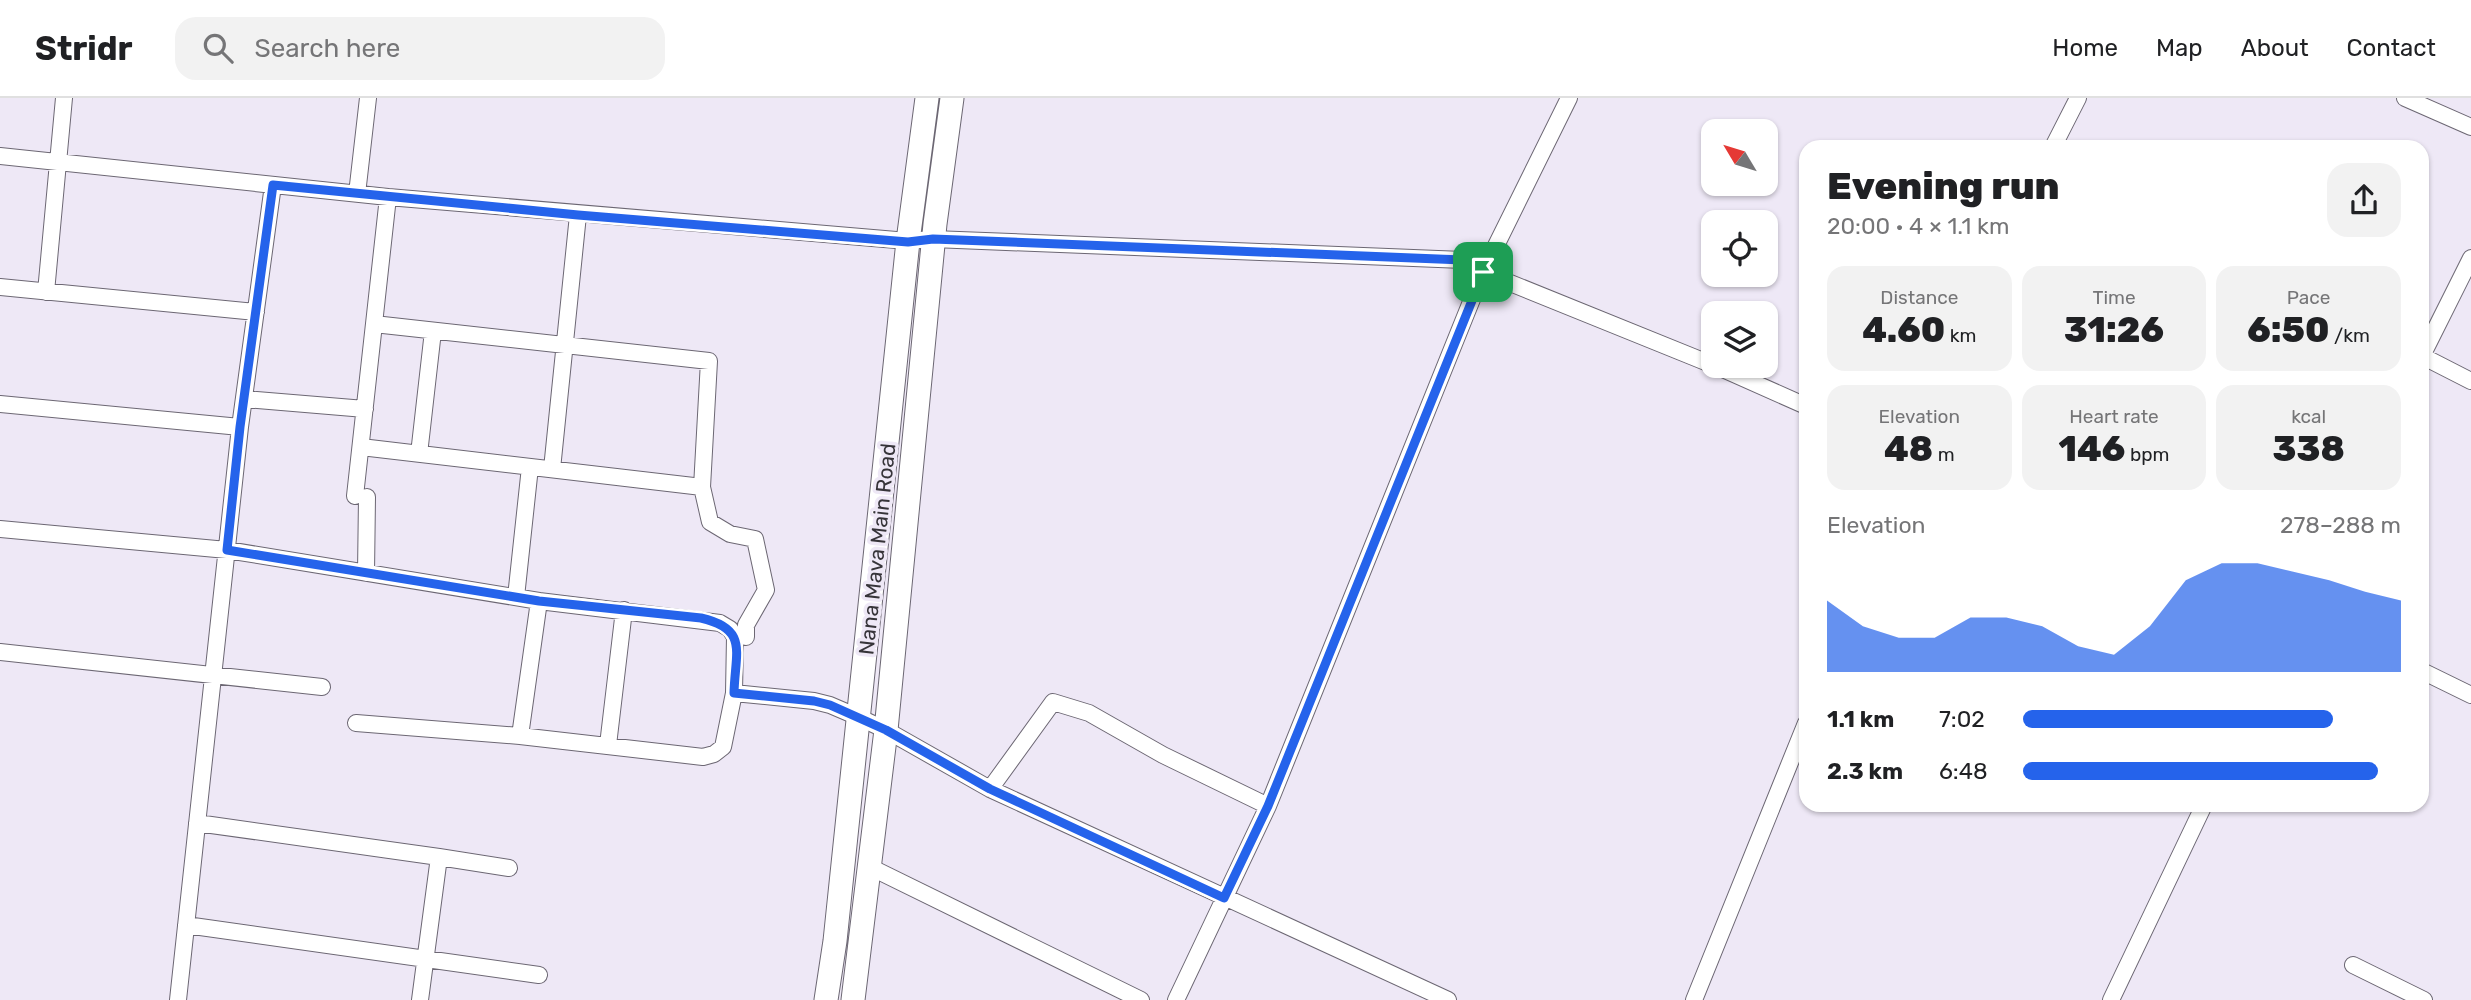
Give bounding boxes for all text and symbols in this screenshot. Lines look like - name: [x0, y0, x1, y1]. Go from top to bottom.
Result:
- search box: [175, 17, 665, 80]
- text: Stridr: [35, 29, 133, 68]
- icon: search: [199, 29, 237, 67]
- text: Search here: [255, 33, 400, 64]
- text: Home: [2052, 34, 2118, 62]
- text: Map: [2156, 34, 2203, 62]
- text: About: [2241, 34, 2309, 62]
- text: Contact: [2347, 34, 2436, 62]
- north arrow: [1701, 119, 1778, 196]
- map controls: [1701, 119, 1778, 378]
- text: Evening run: [1827, 163, 2060, 209]
- button: share: [2327, 163, 2401, 237]
- button: locate: [1701, 210, 1778, 287]
- text: 20:00 · 4 × 1.1 km: [1827, 212, 2009, 240]
- pin: [1453, 242, 1513, 302]
- icon: arrive: [1464, 253, 1502, 291]
- text: Distance: [1880, 286, 1958, 309]
- text: Time: [2092, 286, 2136, 309]
- text: Pace: [2287, 286, 2330, 309]
- button: layers: [1701, 301, 1778, 378]
- text: 4.60: [1862, 309, 1945, 351]
- text: 31:26: [2064, 309, 2164, 351]
- text: 6:50: [2247, 309, 2329, 351]
- text: km: [1945, 324, 1977, 347]
- text: /km: [2329, 324, 2370, 347]
- text: Elevation: [1879, 405, 1960, 428]
- text: Heart rate: [2069, 405, 2159, 428]
- text: kcal: [2291, 405, 2326, 428]
- text: 48: [1884, 428, 1933, 470]
- text: 146: [2059, 428, 2125, 470]
- text: 338: [2273, 428, 2345, 470]
- street label: Nana Mava Main Road: [853, 442, 901, 656]
- text: m: [1933, 443, 1955, 466]
- text: bpm: [2125, 443, 2169, 466]
- text: Elevation: [1827, 511, 1926, 539]
- text: 278–288 m: [2280, 511, 2401, 539]
- text: 1.1 km: [1827, 705, 1894, 733]
- text: 7:02: [1939, 705, 1985, 733]
- text: 2.3 km: [1827, 757, 1903, 785]
- text: 6:48: [1939, 757, 1988, 785]

